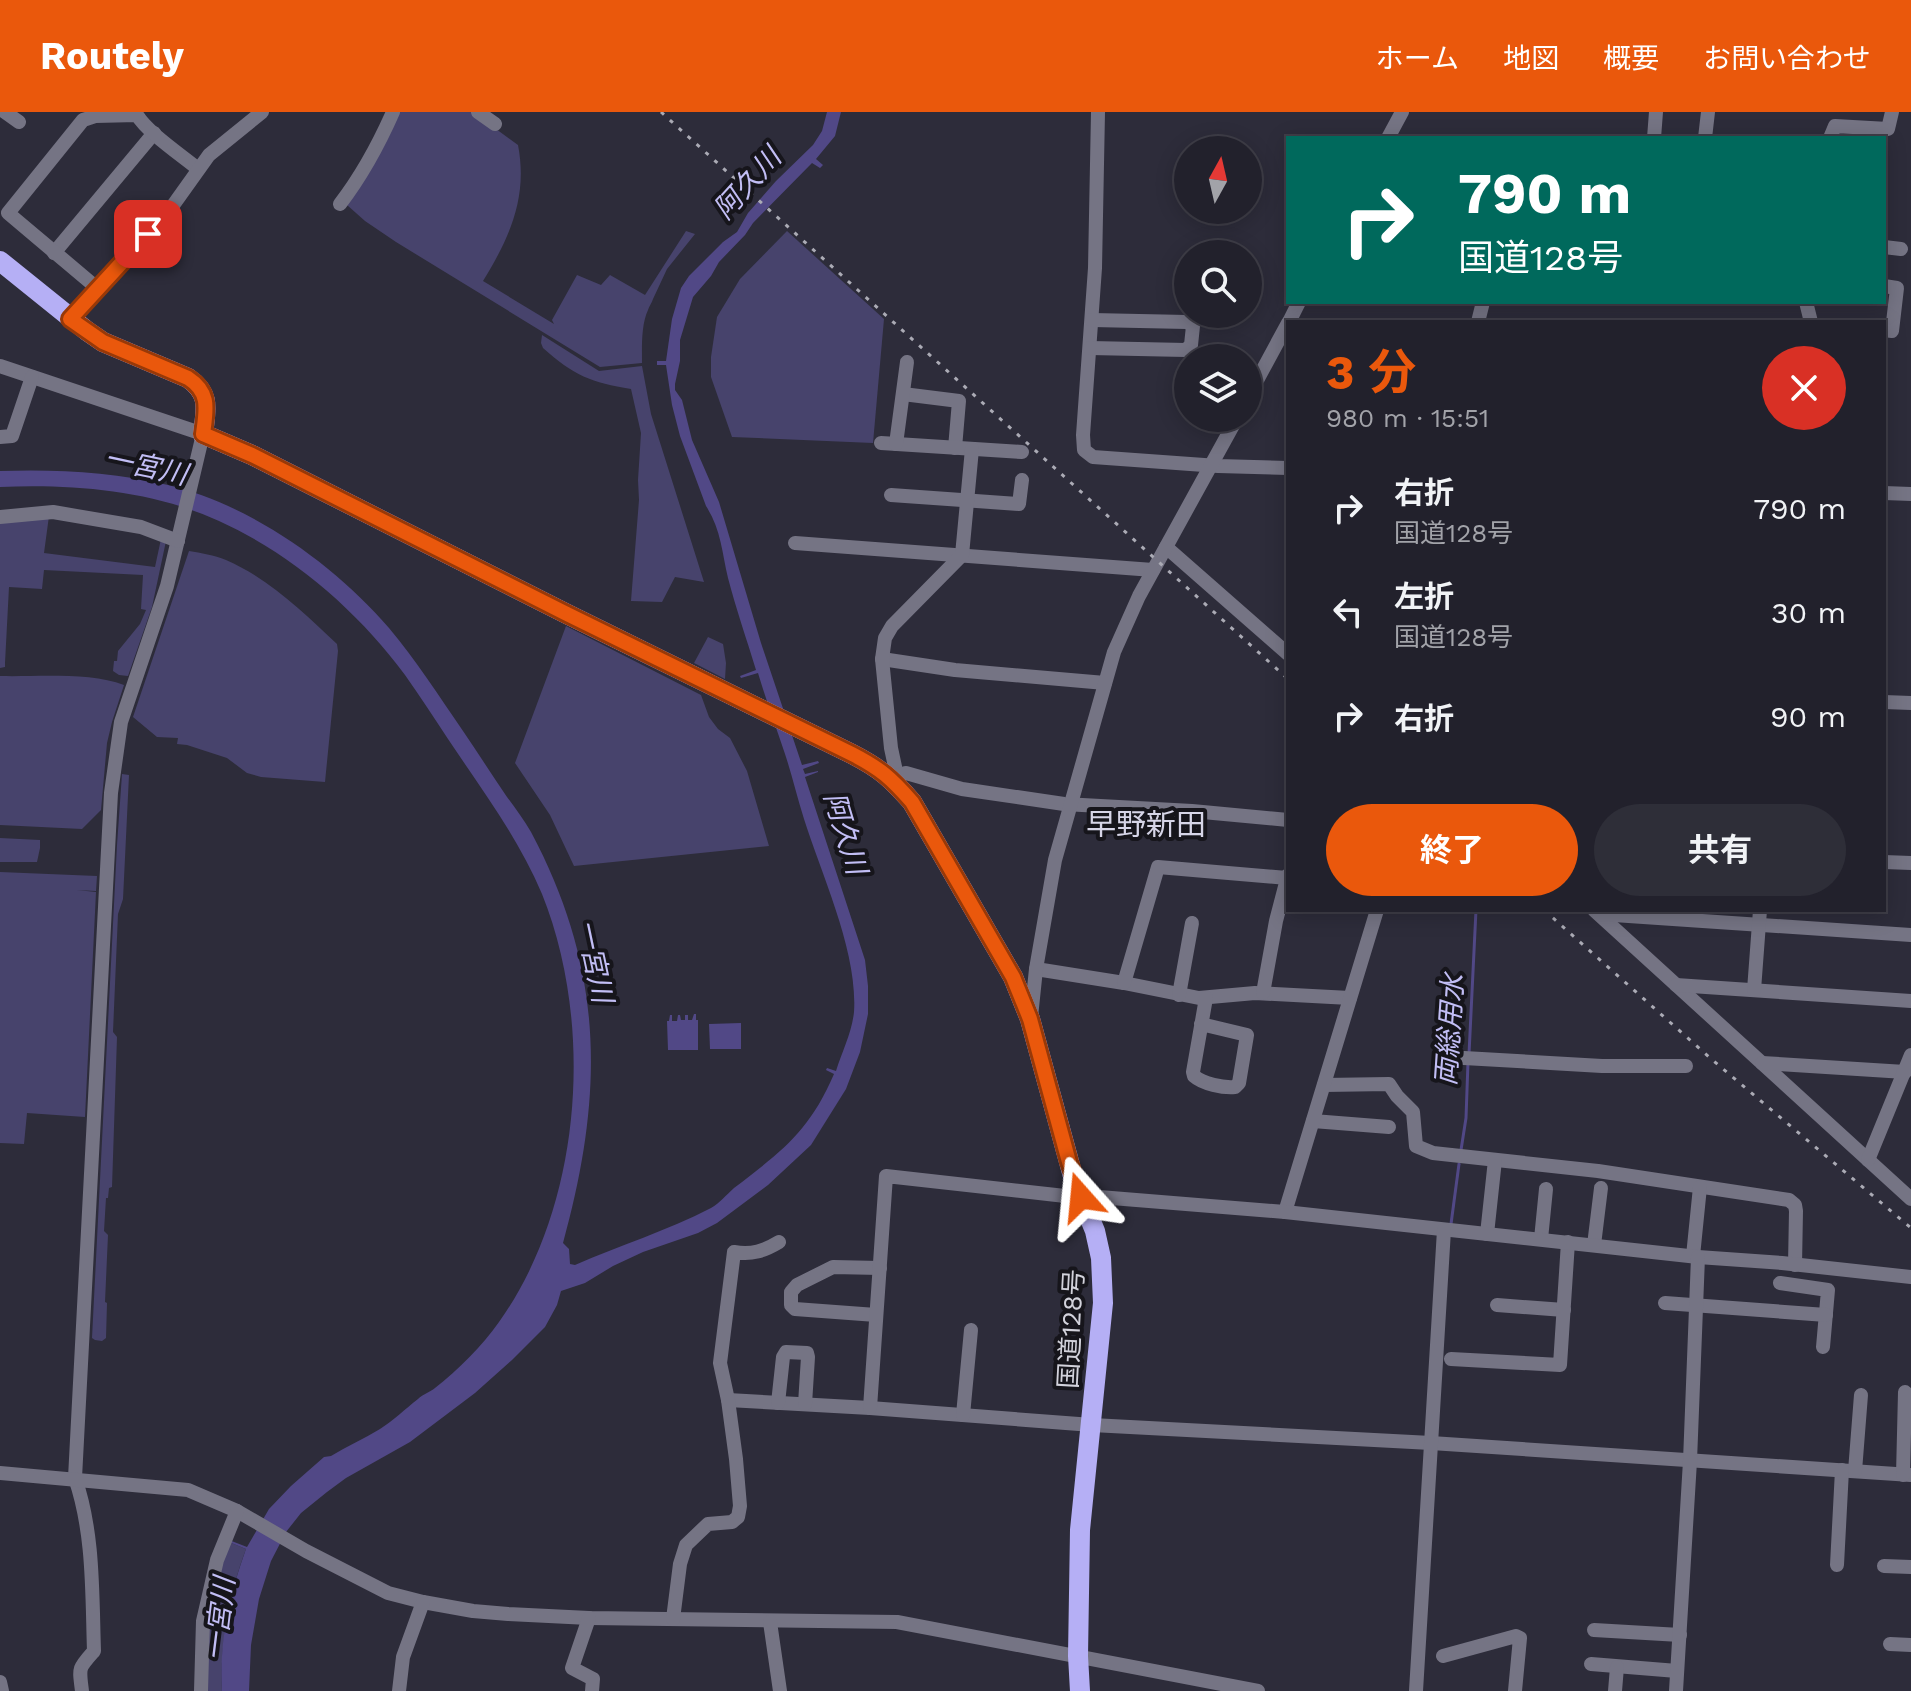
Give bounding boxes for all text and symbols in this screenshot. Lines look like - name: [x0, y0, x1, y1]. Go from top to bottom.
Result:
- text: Routely: [40, 34, 184, 78]
- text: ホーム: [1376, 42, 1459, 75]
- text: 地図: [1503, 42, 1559, 75]
- text: 概要: [1603, 42, 1659, 75]
- text: お問い合わせ: [1703, 42, 1871, 75]
- north arrow: [1174, 136, 1262, 224]
- map controls: [1174, 136, 1262, 432]
- water label: 阿久川: [707, 139, 790, 226]
- text: 790 m: [1458, 161, 1631, 227]
- icon: right: [1326, 168, 1430, 272]
- pin: [114, 200, 182, 268]
- icon: arrive: [126, 212, 170, 256]
- text: 国道128号: [1458, 237, 1623, 279]
- button: search: [1174, 240, 1262, 328]
- button: layers: [1174, 344, 1262, 432]
- text: 3 分: [1326, 344, 1416, 401]
- button: close: [1762, 346, 1846, 430]
- text: 980 m · 15:51: [1326, 403, 1489, 433]
- water label: 一宮川: [101, 442, 193, 492]
- text: 右折: [1394, 475, 1454, 510]
- icon: right: [1326, 486, 1370, 530]
- text: 790 m: [1753, 491, 1846, 526]
- text: 国道128号: [1394, 518, 1513, 548]
- text: 左折: [1394, 579, 1454, 614]
- icon: left: [1326, 590, 1370, 634]
- text: 30 m: [1771, 595, 1846, 630]
- text: 国道128号: [1394, 622, 1513, 652]
- icon: right: [1326, 694, 1370, 738]
- text: 90 m: [1770, 699, 1846, 734]
- text: 右折: [1394, 701, 1454, 736]
- water label: 阿久川: [817, 788, 874, 881]
- button: 終了: [1326, 804, 1578, 896]
- button: 共有: [1594, 804, 1846, 896]
- district label: 早野新田: [1086, 807, 1206, 842]
- water label: 一宮川: [570, 917, 620, 1009]
- water label: 両総用水: [1429, 970, 1470, 1087]
- position arrow: [1039, 1155, 1123, 1239]
- street label: 国道128号: [1053, 1269, 1089, 1389]
- water label: 一宮川: [198, 1572, 241, 1663]

